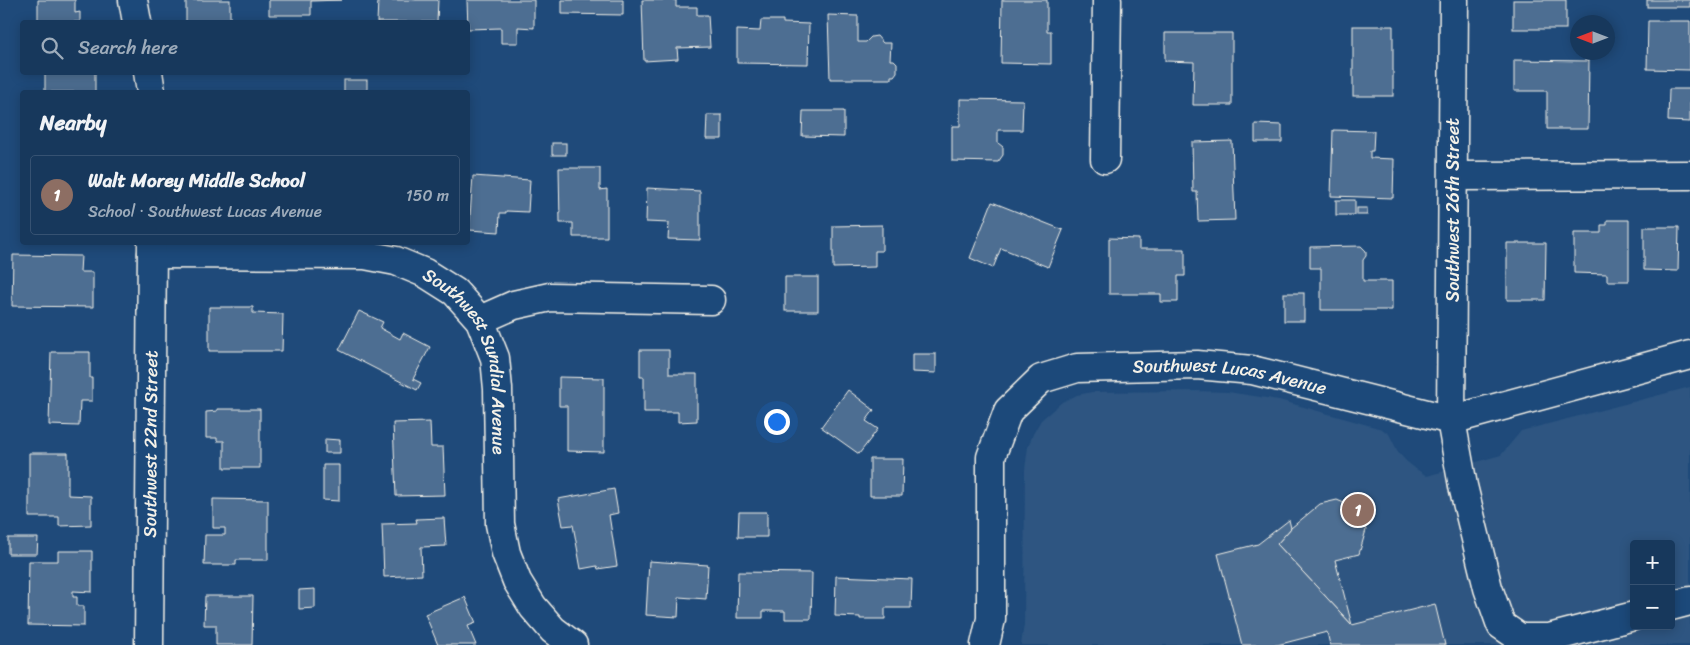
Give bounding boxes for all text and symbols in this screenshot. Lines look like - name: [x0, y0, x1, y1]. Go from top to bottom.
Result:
- north arrow: [1570, 15, 1615, 60]
- search box: [20, 20, 470, 75]
- text: Search here: [78, 31, 178, 64]
- icon: search: [38, 34, 66, 62]
- text: Nearby: [40, 104, 106, 142]
- street label: Southwest 26th Street: [1437, 118, 1469, 302]
- text: Walt Morey Middle School: [88, 164, 305, 197]
- text: 1: [54, 181, 60, 210]
- text: 150 m: [406, 181, 449, 210]
- text: School · Southwest Lucas Avenue: [88, 197, 322, 226]
- street label: Southwest Sundial Avenue: [416, 259, 515, 455]
- street label: Southwest Lucas Avenue: [1132, 349, 1330, 404]
- street label: Southwest 22nd Street: [134, 350, 167, 538]
- your location: [764, 409, 790, 435]
- pin: 1: [1342, 491, 1374, 529]
- map controls: [1630, 540, 1675, 630]
- button: +: [1630, 540, 1675, 585]
- button: −: [1630, 585, 1675, 630]

